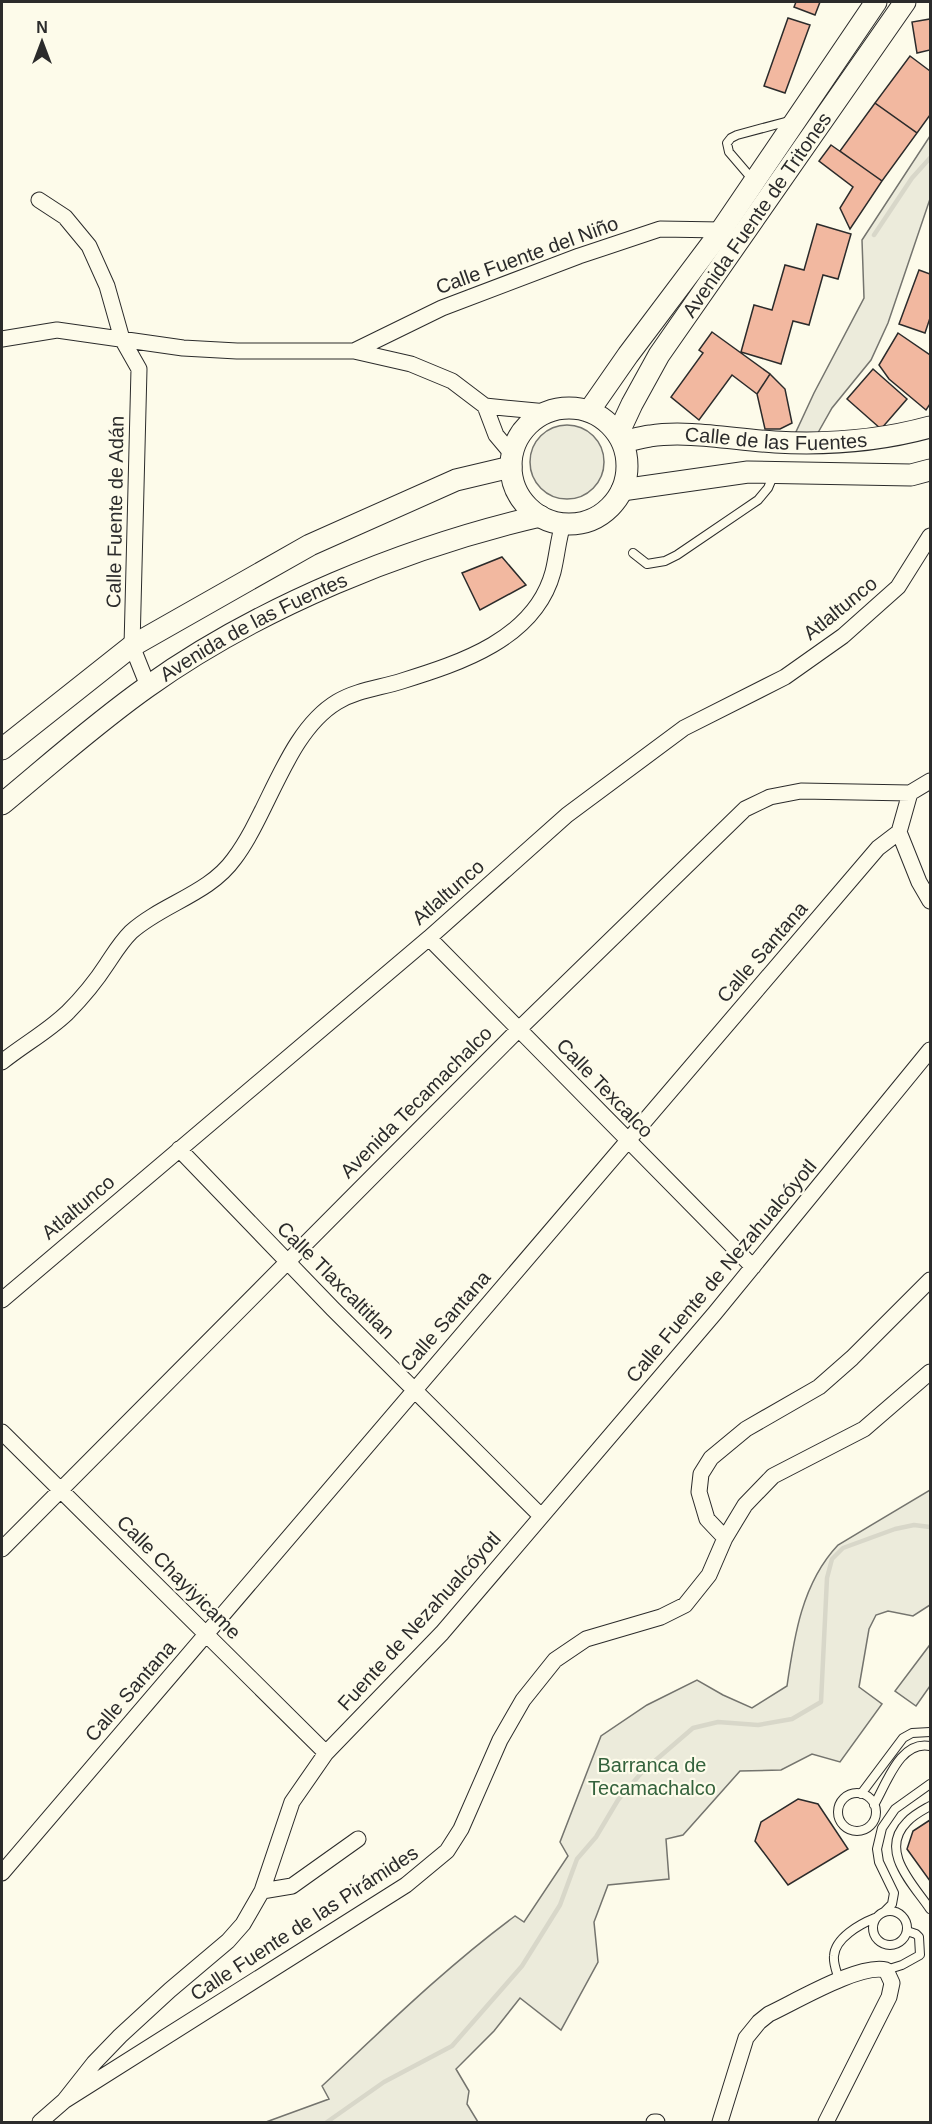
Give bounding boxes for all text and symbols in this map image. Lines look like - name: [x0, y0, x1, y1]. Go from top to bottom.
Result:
- north arrow: [12, 12, 72, 72]
- text: N: [36, 19, 48, 36]
- street label: Avenida Fuente de Tritones: [678, 108, 836, 321]
- street label: Calle Fuente del Niño: [433, 212, 621, 298]
- street label: Calle Fuente de Adán: [102, 416, 128, 608]
- street label: Calle de las Fuentes: [684, 423, 868, 454]
- street label: Avenida de las Fuentes: [156, 568, 350, 686]
- street label: Atlaltunco: [799, 572, 881, 644]
- street label: Atlaltunco: [408, 855, 488, 929]
- street label: Calle Santana: [712, 897, 812, 1007]
- street label: Avenida Tecamachalco: [336, 1022, 496, 1182]
- street label: Calle Texcalco: [552, 1034, 658, 1142]
- street label: Calle Fuente de Nezahualcóyotl: [621, 1155, 821, 1387]
- street label: Atlaltunco: [37, 1170, 119, 1244]
- street label: Calle Tlaxcaltitlan: [273, 1217, 399, 1343]
- street label: Calle Santana: [395, 1266, 495, 1376]
- street label: Calle Chayiyicame: [113, 1511, 245, 1643]
- street label: Fuente de Nezahualcóyotl: [333, 1527, 505, 1715]
- street label: Calle Santana: [80, 1636, 180, 1746]
- park label: Barranca de Tecamachalco: [588, 1754, 716, 1799]
- street label: Calle Fuente de las Pirámides: [186, 1841, 422, 2005]

